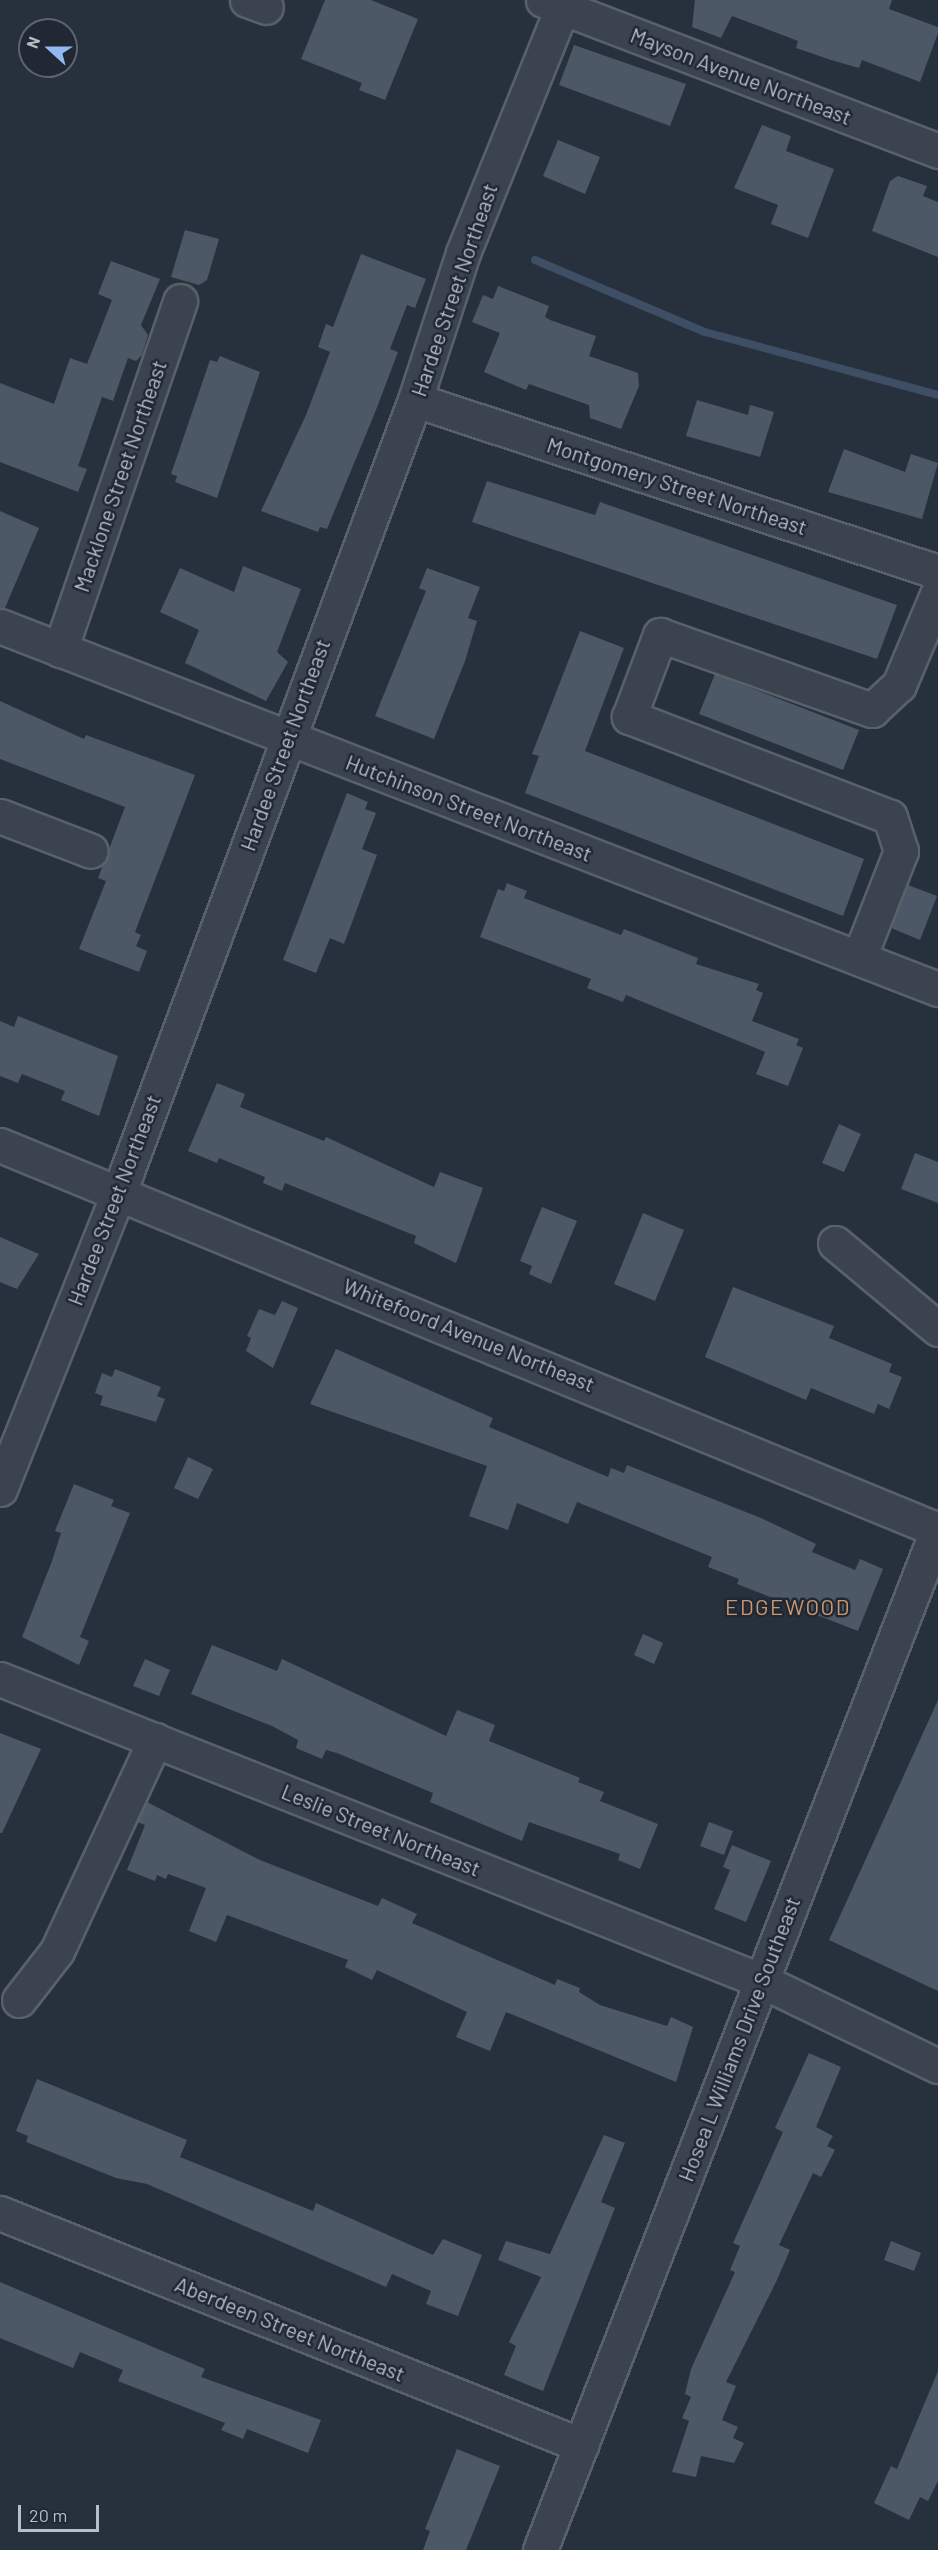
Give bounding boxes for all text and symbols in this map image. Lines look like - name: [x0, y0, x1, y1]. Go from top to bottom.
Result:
- north arrow: [18, 18, 78, 78]
- street label: Mayson Avenue Northeast: [627, 22, 855, 130]
- text: N: [22, 34, 43, 50]
- street label: Hardee Street Northeast: [406, 180, 502, 400]
- street label: Macklone Street Northeast: [68, 357, 172, 595]
- street label: Montgomery Street Northeast: [544, 432, 810, 540]
- street label: Hardee Street Northeast: [235, 636, 335, 854]
- street label: Hutchinson Street Northeast: [342, 749, 596, 867]
- street label: Hardee Street Northeast: [62, 1091, 166, 1309]
- street label: Whitefoord Avenue Northeast: [340, 1273, 598, 1397]
- district label: EDGEWOOD: [725, 1594, 851, 1620]
- street label: Leslie Street Northeast: [278, 1779, 484, 1881]
- street label: Hosea L Williams Drive Southeast: [673, 1893, 805, 2185]
- street label: Aberdeen Street Northeast: [171, 2271, 409, 2387]
- scale bar: [21, 2493, 102, 2531]
- text: 20 m: [29, 2504, 67, 2526]

